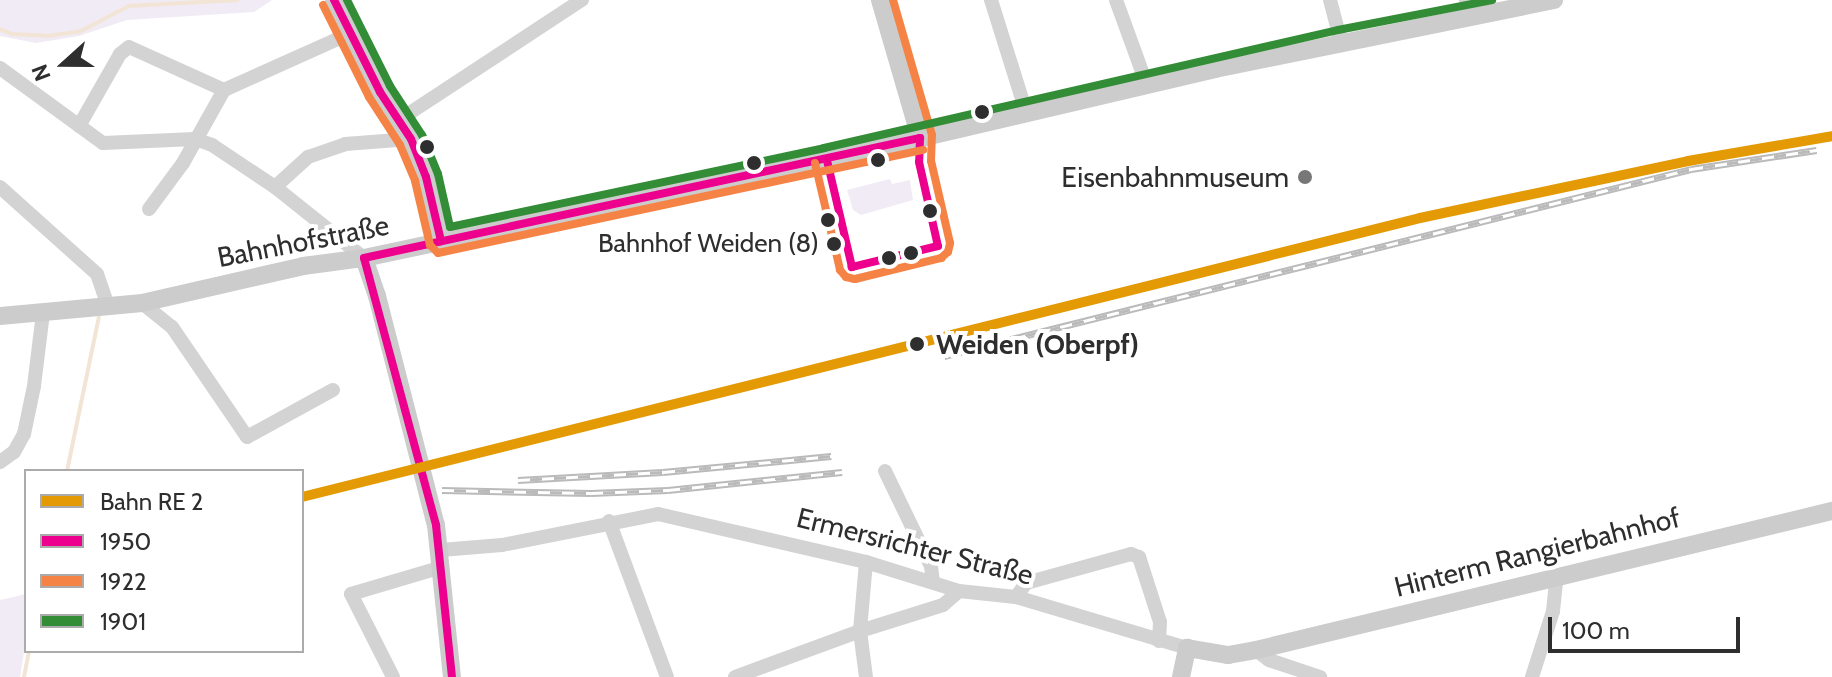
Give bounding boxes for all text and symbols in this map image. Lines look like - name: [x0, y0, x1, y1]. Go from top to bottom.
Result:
- north arrow: [24, 24, 104, 104]
- text: N: [26, 61, 57, 85]
- unlabelled marker: [974, 104, 990, 120]
- unlabelled marker: [419, 139, 435, 155]
- unlabelled marker: [870, 152, 886, 168]
- unlabelled marker: [746, 155, 762, 171]
- place label: Eisenbahnmuseum: [1061, 160, 1289, 194]
- marker: Eisenbahnmuseum: [1296, 168, 1314, 186]
- unlabelled marker: [922, 203, 938, 219]
- street label: Bahnhofstraße: [214, 208, 392, 274]
- unlabelled marker: [820, 212, 836, 228]
- place label: Bahnhof Weiden (8): [598, 228, 819, 260]
- marker: Bahnhof Weiden (8): [826, 236, 842, 252]
- unlabelled marker: [903, 245, 919, 261]
- unlabelled marker: [881, 250, 897, 266]
- place label: Weiden (Oberpf): [936, 327, 1139, 361]
- marker: Weiden (Oberpf): [905, 332, 929, 356]
- legend: [24, 469, 304, 653]
- text: Bahn RE 2: [100, 487, 203, 516]
- street label: Ermersrichter Straße: [793, 500, 1037, 592]
- street label: Hinterm Rangierbahnhof: [1391, 500, 1683, 604]
- text: 1950: [100, 527, 151, 556]
- text: 1922: [100, 567, 147, 596]
- scale bar: [1552, 601, 1744, 651]
- text: 1901: [100, 607, 146, 636]
- text: 100 m: [1562, 616, 1630, 645]

